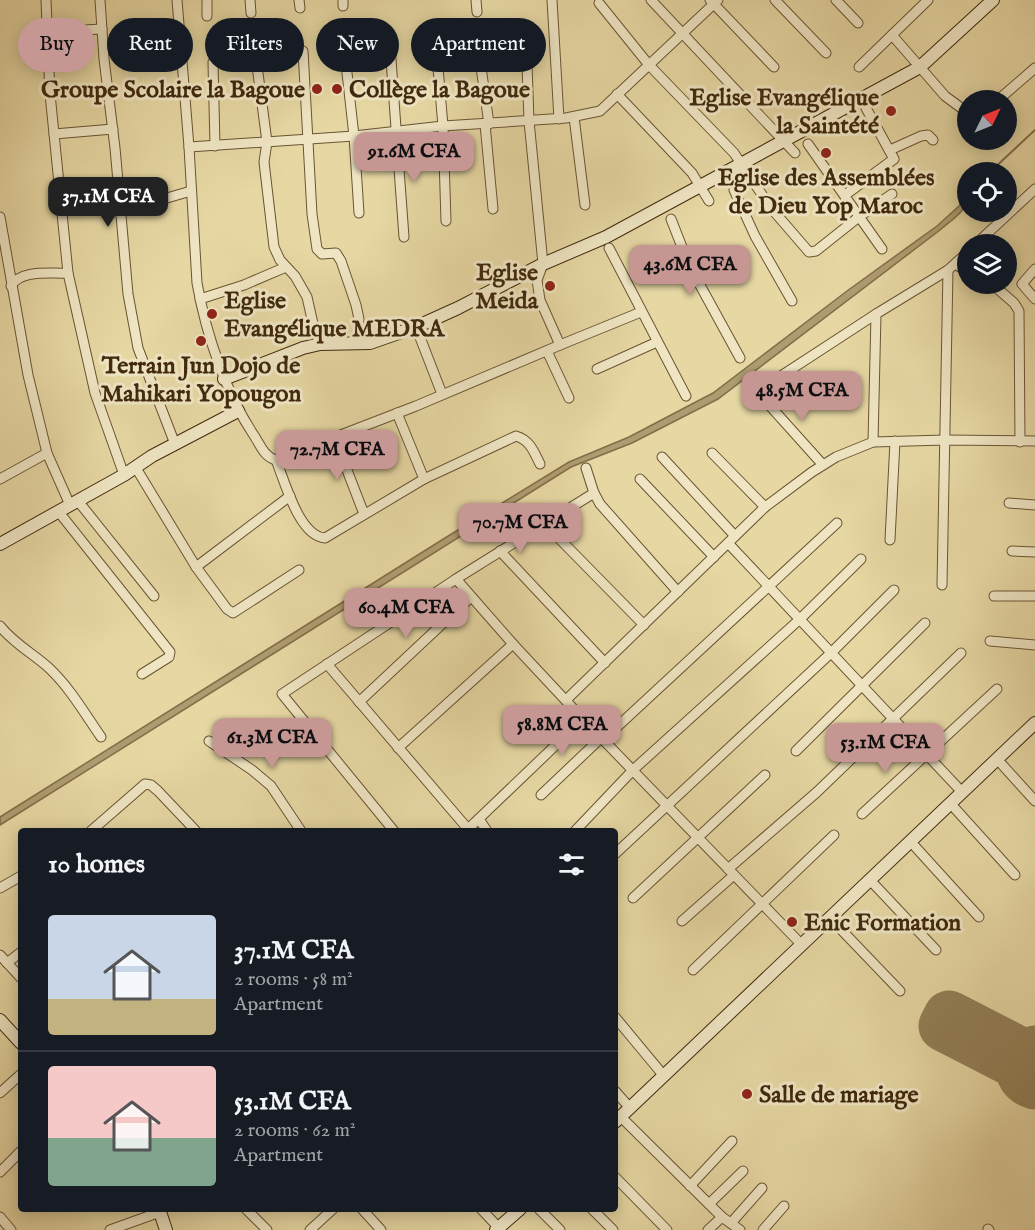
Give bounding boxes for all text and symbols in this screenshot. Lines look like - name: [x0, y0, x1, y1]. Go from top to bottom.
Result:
- chip: Buy: [18, 18, 95, 72]
- chip: Rent: [107, 18, 193, 72]
- chip: Filters: [205, 18, 304, 72]
- chip: New: [316, 18, 399, 72]
- chip: Apartment: [411, 18, 546, 72]
- place label: Groupe Scolaire la Bagoue: [41, 75, 305, 106]
- place label: Collège la Bagoue: [349, 75, 530, 106]
- marker: Groupe Scolaire la Bagoue: [310, 82, 324, 96]
- marker: Collège la Bagoue: [330, 82, 344, 96]
- place label: Eglise Evangélique la Saintété: [689, 83, 879, 142]
- north arrow: [957, 90, 1017, 150]
- map controls: [957, 90, 1017, 294]
- marker: Eglise Evangélique la Saintété: [884, 104, 898, 118]
- pin: 91.6M CFA: [345, 132, 483, 183]
- text: 91.6M CFA: [368, 139, 460, 164]
- marker: Eglise des Assemblées de Dieu Yop Maroc: [819, 146, 833, 160]
- button: locate: [957, 162, 1017, 222]
- place label: Eglise des Assemblées de Dieu Yop Maroc: [717, 163, 935, 222]
- pin: 37.1M CFA: [39, 177, 177, 228]
- text: 37.1M CFA: [62, 184, 154, 209]
- button: layers: [957, 234, 1017, 294]
- pin: 43.6M CFA: [621, 245, 759, 296]
- text: 43.6M CFA: [643, 252, 737, 277]
- place label: Eglise Meida: [475, 258, 539, 317]
- marker: Eglise Meida: [543, 279, 557, 293]
- place label: Eglise Evangélique MEDRA: [224, 286, 446, 345]
- marker: Eglise Evangélique MEDRA: [205, 307, 219, 321]
- marker: Terrain Jun Dojo de Mahikari Yopougon: [194, 334, 208, 348]
- place label: Terrain Jun Dojo de Mahikari Yopougon: [101, 351, 301, 410]
- pin: 48.5M CFA: [733, 371, 871, 422]
- text: 48.5M CFA: [756, 378, 848, 403]
- pin: 72.7M CFA: [268, 430, 406, 481]
- text: 72.7M CFA: [290, 437, 384, 462]
- pin: 70.7M CFA: [451, 503, 589, 554]
- text: 70.7M CFA: [473, 510, 567, 535]
- pin: 60.4M CFA: [337, 588, 475, 639]
- text: 60.4M CFA: [358, 595, 454, 620]
- pin: 58.8M CFA: [493, 705, 631, 756]
- text: 58.8M CFA: [517, 712, 607, 737]
- pin: 61.3M CFA: [203, 718, 341, 769]
- pin: 53.1M CFA: [816, 723, 954, 774]
- text: 61.3M CFA: [227, 725, 317, 750]
- text: 53.1M CFA: [840, 730, 930, 755]
- text: 10 homes: [48, 848, 145, 881]
- icon: filters: [555, 848, 588, 881]
- place label: Enic Formation: [804, 908, 961, 939]
- marker: Enic Formation: [785, 915, 799, 929]
- text: 37.1M CFA: [234, 934, 353, 967]
- icon: home: [96, 939, 168, 1011]
- text: 2 rooms · 58 m²: [234, 967, 353, 992]
- text: Apartment: [234, 992, 323, 1017]
- place label: Salle de mariage: [759, 1080, 919, 1111]
- text: 53.1M CFA: [234, 1085, 350, 1118]
- marker: Salle de mariage: [740, 1087, 754, 1101]
- icon: home: [96, 1090, 168, 1162]
- text: 2 rooms · 62 m²: [234, 1118, 356, 1143]
- text: Apartment: [234, 1143, 323, 1168]

